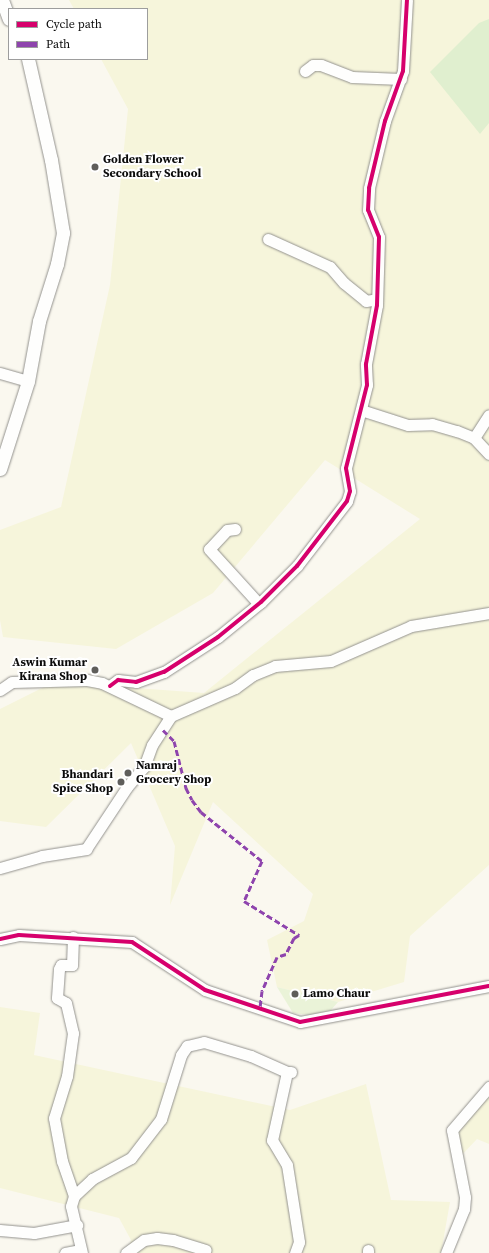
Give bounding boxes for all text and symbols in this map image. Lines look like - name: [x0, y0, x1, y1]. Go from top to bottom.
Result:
- legend: [8, 8, 148, 60]
- text: Cycle path: [46, 16, 102, 32]
- text: Path: [46, 36, 70, 52]
- place label: Golden Flower Secondary School: [103, 153, 201, 181]
- marker: Golden Flower Secondary School: [90, 162, 100, 172]
- place label: Aswin Kumar Kirana Shop: [12, 656, 87, 684]
- marker: Aswin Kumar Kirana Shop: [90, 665, 100, 675]
- place label: Namraj Grocery Shop: [136, 759, 211, 787]
- place label: Bhandari Spice Shop: [53, 768, 113, 796]
- marker: Namraj Grocery Shop: [123, 768, 133, 778]
- marker: Bhandari Spice Shop: [116, 777, 126, 787]
- place label: Lamo Chaur: [303, 987, 370, 1001]
- marker: Lamo Chaur: [290, 989, 300, 999]

